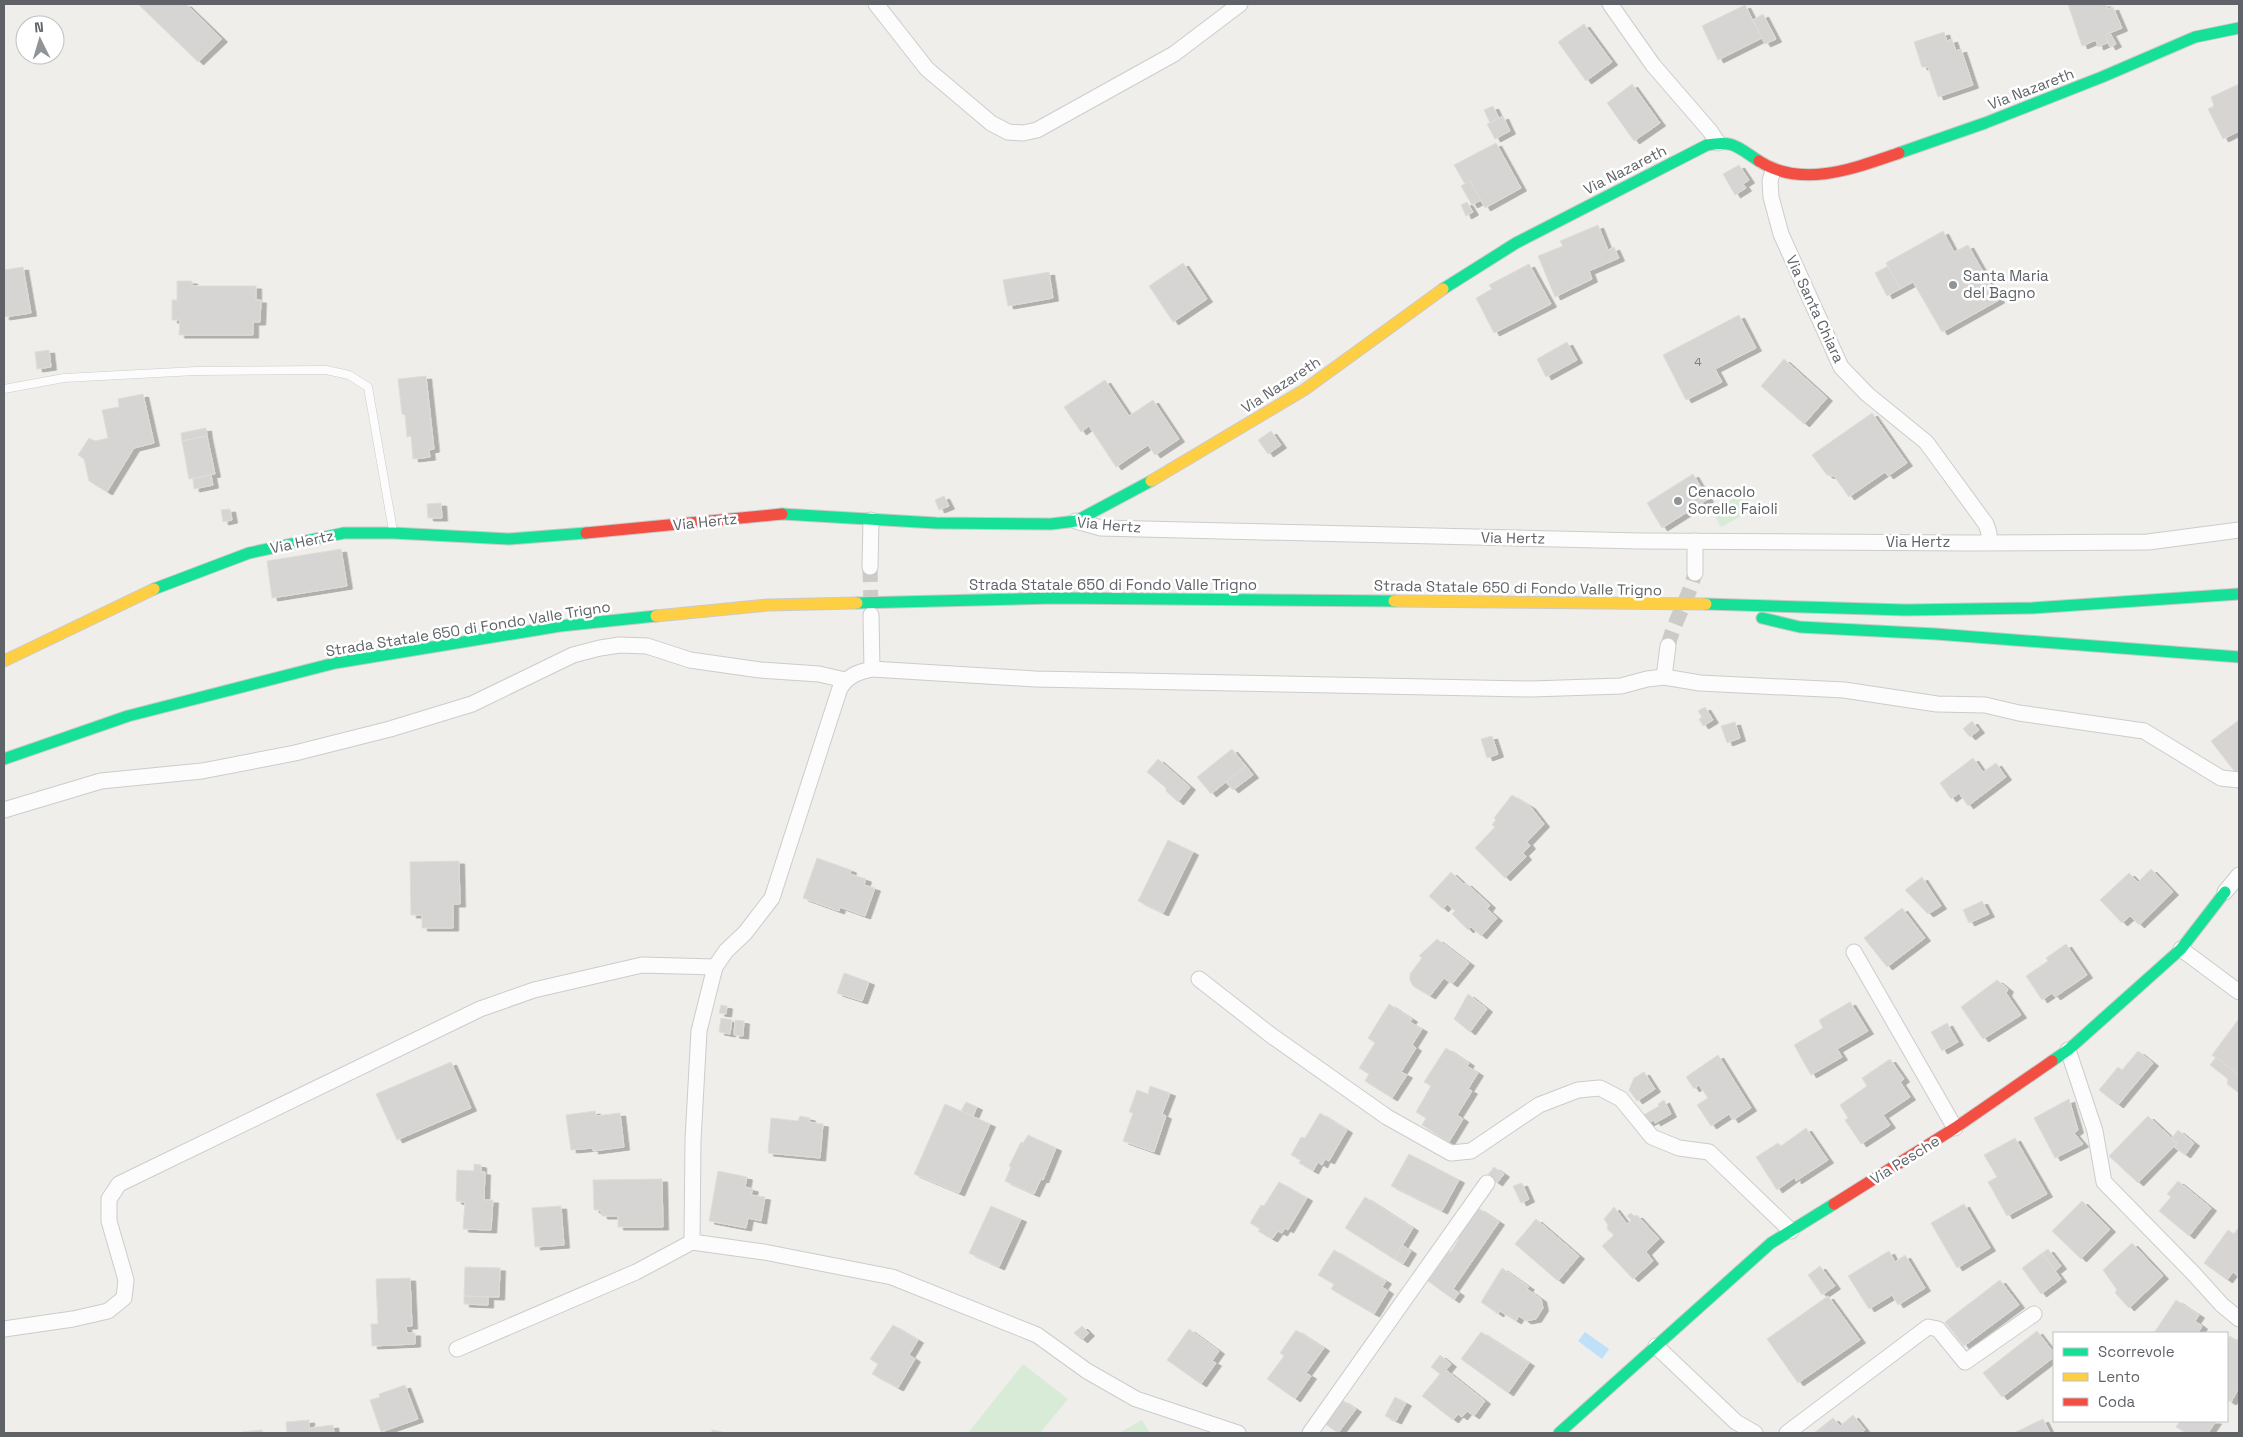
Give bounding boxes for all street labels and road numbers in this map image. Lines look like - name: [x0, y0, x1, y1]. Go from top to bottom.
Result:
- street label: Via Nazareth: [1985, 63, 2076, 114]
- street label: Via Nazareth: [1580, 141, 1669, 199]
- street label: Via Santa Chiara: [1782, 252, 1849, 366]
- street label: Via Nazareth: [1238, 352, 1324, 417]
- street label: Via Hertz: [672, 509, 738, 534]
- street label: Via Hertz: [1076, 512, 1142, 537]
- street label: Via Hertz: [268, 526, 335, 558]
- street label: Via Hertz: [1481, 527, 1545, 548]
- street label: Via Hertz: [1886, 532, 1950, 551]
- street label: Strada Statale 650 di Fondo Valle Trigno: [969, 575, 1257, 594]
- street label: Strada Statale 650 di Fondo Valle Trigno: [1374, 575, 1662, 600]
- street label: Strada Statale 650 di Fondo Valle Trigno: [324, 597, 612, 660]
- street label: Via Pesche: [1867, 1131, 1943, 1188]

